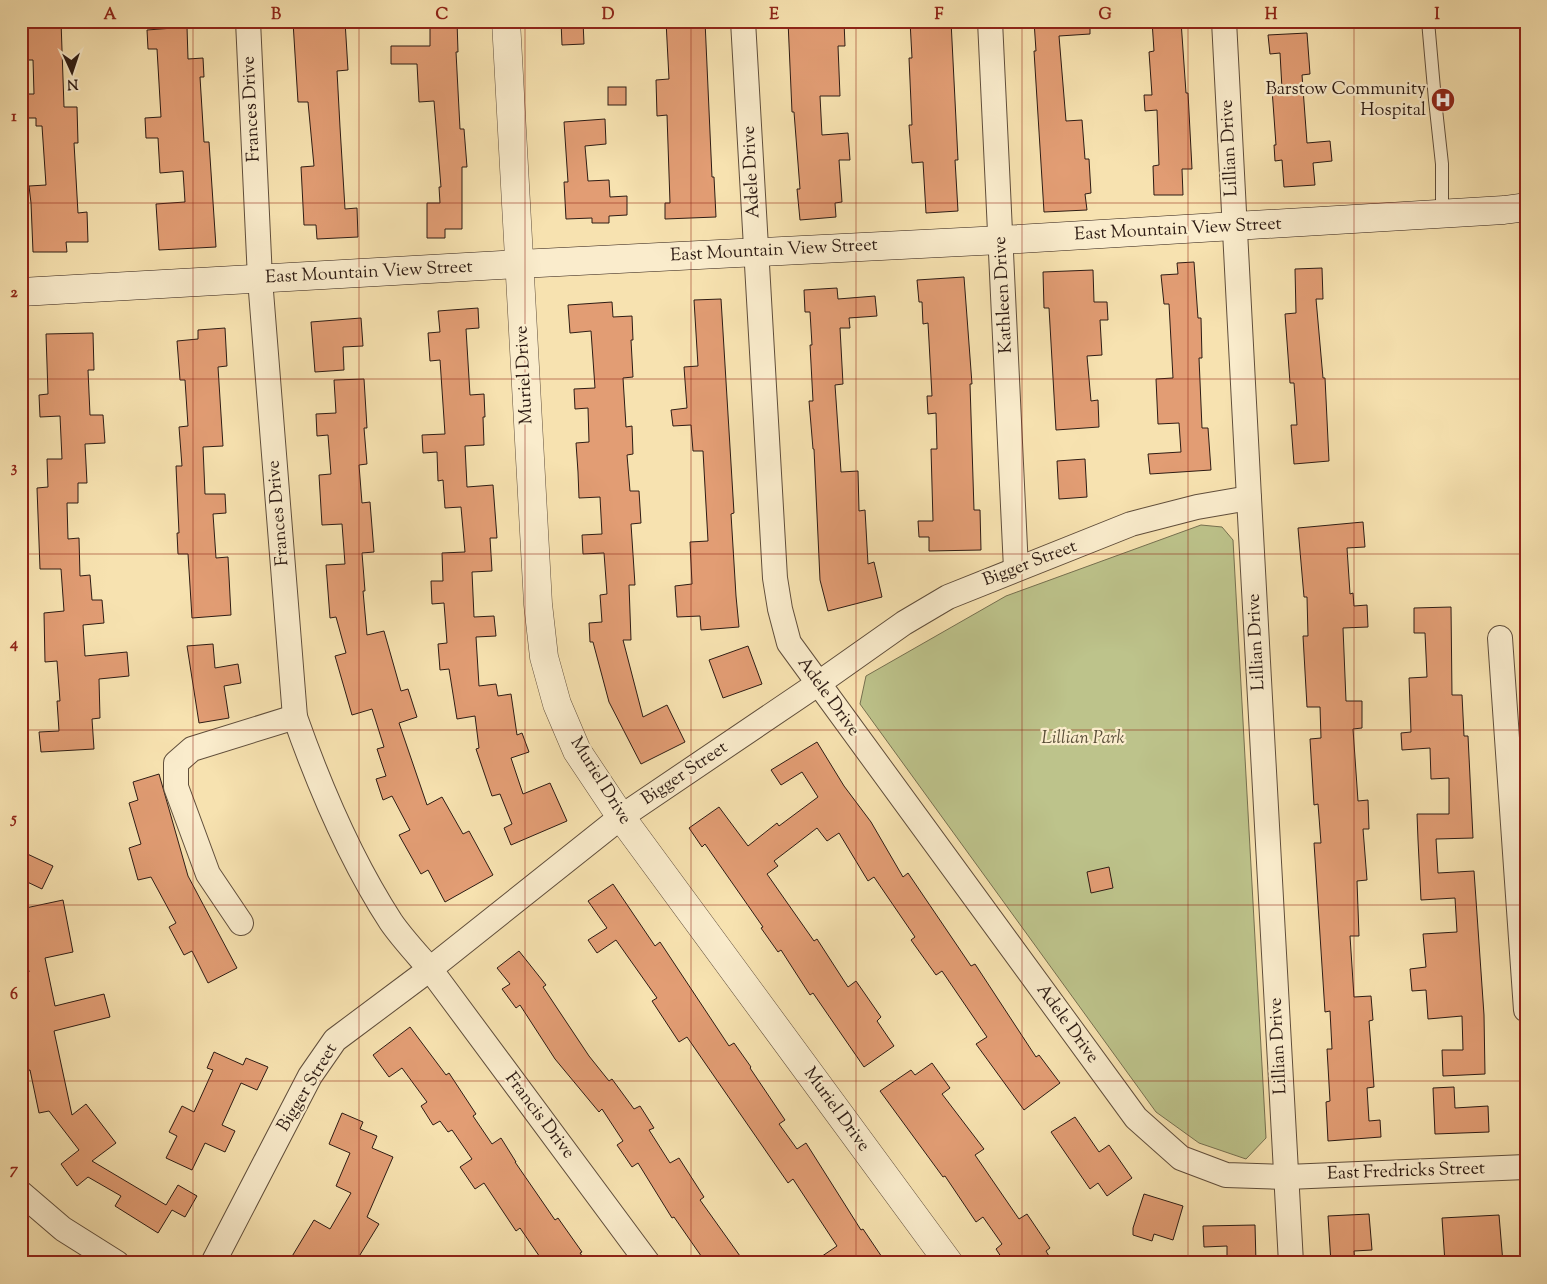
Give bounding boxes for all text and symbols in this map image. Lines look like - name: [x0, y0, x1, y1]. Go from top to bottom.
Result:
- text: A: [104, 4, 117, 27]
- text: B: [271, 4, 281, 27]
- text: C: [436, 4, 449, 27]
- text: D: [602, 4, 615, 27]
- text: E: [769, 4, 779, 27]
- text: F: [935, 4, 944, 27]
- text: G: [1098, 4, 1112, 27]
- text: H: [1265, 4, 1278, 27]
- text: I: [1434, 4, 1440, 27]
- north arrow: [48, 48, 98, 98]
- street label: Frances Drive: [236, 55, 268, 163]
- text: N: [66, 73, 79, 93]
- place label: Barstow Community Hospital: [1265, 77, 1426, 124]
- hospital icon: Barstow Community Hospital: [1430, 87, 1456, 113]
- street label: Lillian Drive: [1214, 99, 1246, 197]
- text: 1: [11, 106, 17, 129]
- street label: Adele Drive: [737, 125, 767, 219]
- street label: East Mountain View Street: [1074, 212, 1282, 248]
- street label: East Mountain View Street: [670, 233, 878, 269]
- street label: Kathleen Drive: [988, 236, 1020, 354]
- street label: East Mountain View Street: [265, 255, 473, 291]
- text: 2: [10, 282, 18, 305]
- street label: Muriel Drive: [509, 325, 541, 425]
- text: 3: [11, 457, 18, 480]
- street label: Frances Drive: [261, 459, 297, 567]
- street label: Bigger Street: [979, 534, 1081, 594]
- street label: Lillian Drive: [1241, 593, 1273, 691]
- text: 4: [9, 633, 18, 656]
- street label: Adele Drive: [790, 652, 866, 742]
- park label: Lillian Park: [1041, 726, 1125, 752]
- street label: Muriel Drive: [563, 732, 637, 830]
- street label: Bigger Street: [637, 735, 733, 813]
- text: 5: [9, 808, 17, 831]
- street label: Adele Drive: [1029, 979, 1105, 1069]
- text: 6: [10, 984, 18, 1007]
- street label: Lillian Drive: [1263, 997, 1295, 1095]
- street label: Bigger Street: [271, 1039, 345, 1137]
- street label: Muriel Drive: [796, 1062, 876, 1158]
- street label: Francis Drive: [498, 1067, 580, 1165]
- street label: East Fredricks Street: [1327, 1156, 1485, 1188]
- text: 7: [10, 1159, 19, 1182]

